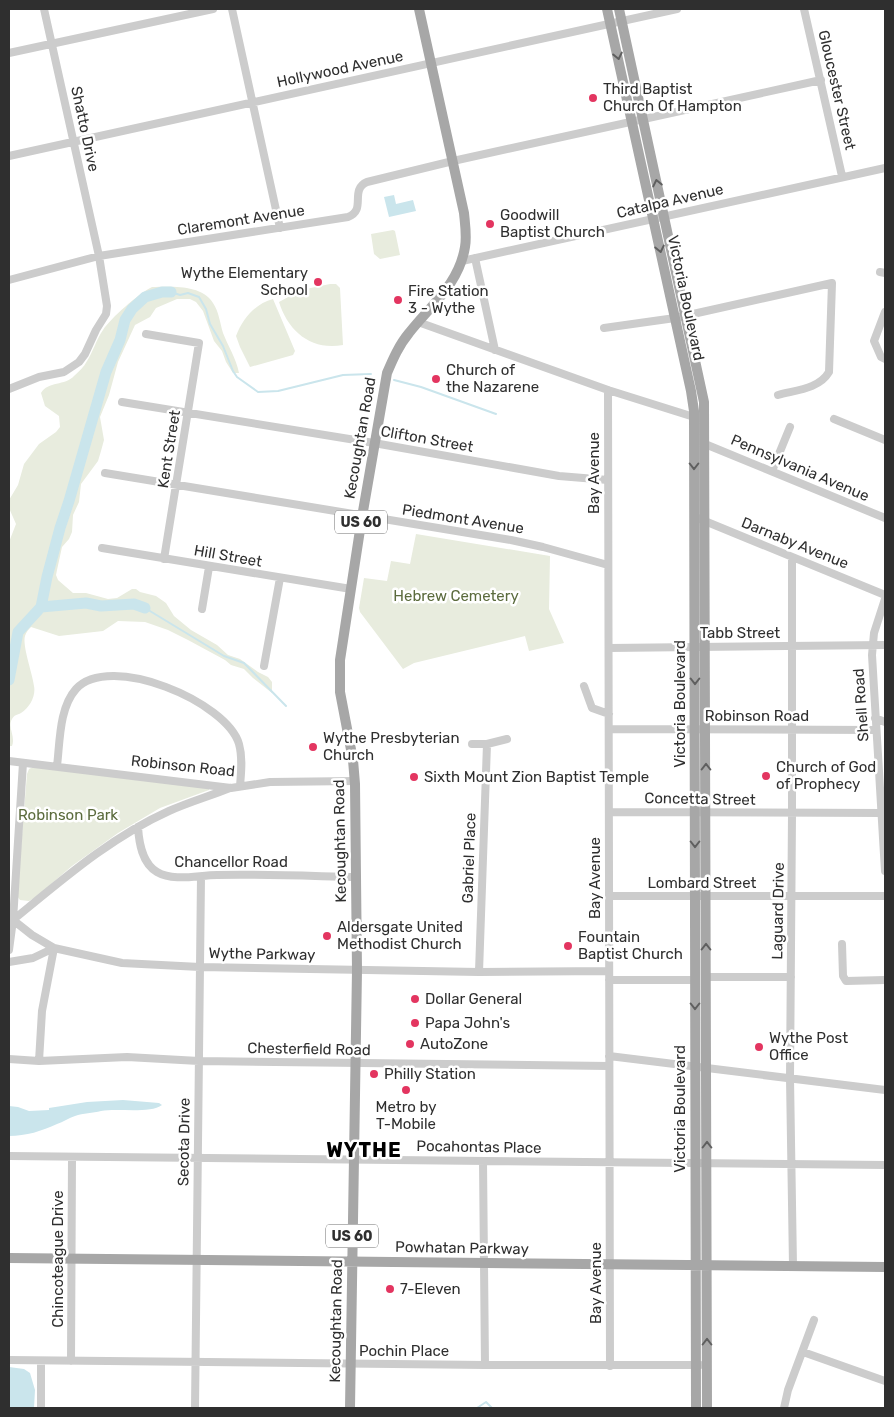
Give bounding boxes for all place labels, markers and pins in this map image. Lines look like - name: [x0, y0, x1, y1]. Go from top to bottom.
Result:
- place label: Third Baptist Church Of Hampton: [603, 80, 742, 115]
- marker: Third Baptist Church Of Hampton: [587, 92, 599, 104]
- place label: Goodwill Baptist Church: [500, 206, 605, 241]
- marker: Goodwill Baptist Church: [484, 218, 496, 230]
- place label: Wythe Elementary School: [181, 264, 308, 299]
- marker: Wythe Elementary School: [312, 276, 324, 288]
- place label: Fire Station 3 - Wythe: [408, 282, 489, 317]
- marker: Fire Station 3 - Wythe: [392, 294, 404, 306]
- place label: Church of the Nazarene: [446, 361, 539, 396]
- marker: Church of the Nazarene: [430, 373, 442, 385]
- place label: Wythe Presbyterian Church: [323, 729, 459, 764]
- marker: Wythe Presbyterian Church: [307, 741, 319, 753]
- place label: Church of God of Prophecy: [776, 758, 876, 793]
- place label: Sixth Mount Zion Baptist Temple: [424, 768, 649, 786]
- marker: Church of God of Prophecy: [760, 770, 772, 782]
- marker: Sixth Mount Zion Baptist Temple: [408, 771, 420, 783]
- place label: Aldersgate United Methodist Church: [337, 918, 463, 953]
- place label: Fountain Baptist Church: [578, 928, 683, 963]
- marker: Aldersgate United Methodist Church: [321, 930, 333, 942]
- marker: Fountain Baptist Church: [562, 940, 574, 952]
- place label: Dollar General: [425, 990, 522, 1008]
- marker: Dollar General: [409, 993, 421, 1005]
- place label: Papa John's: [425, 1014, 511, 1032]
- marker: Papa John's: [409, 1017, 421, 1029]
- place label: Wythe Post Office: [769, 1029, 848, 1064]
- place label: AutoZone: [420, 1035, 488, 1053]
- marker: AutoZone: [404, 1038, 416, 1050]
- marker: Wythe Post Office: [753, 1041, 765, 1053]
- place label: Philly Station: [384, 1065, 476, 1083]
- marker: Philly Station: [368, 1068, 380, 1080]
- marker: Metro by T-Mobile: [400, 1084, 412, 1096]
- place label: Metro by T-Mobile: [376, 1098, 436, 1133]
- place label: 7-Eleven: [400, 1280, 461, 1298]
- marker: 7-Eleven: [384, 1283, 396, 1295]

